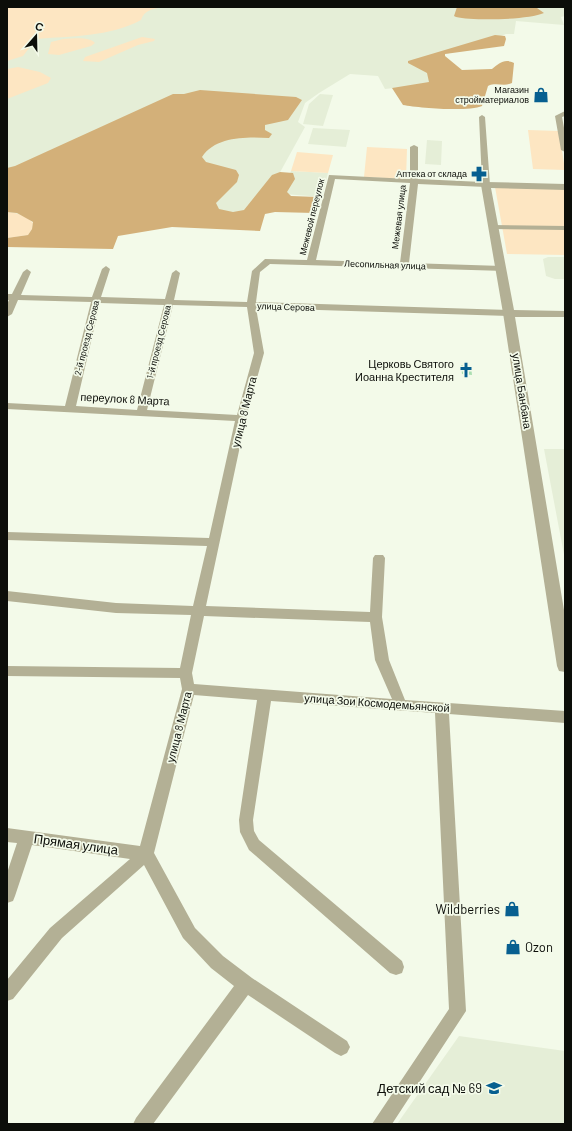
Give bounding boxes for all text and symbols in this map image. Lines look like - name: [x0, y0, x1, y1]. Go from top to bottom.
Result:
- north arrow: [16, 16, 56, 56]
- text: С: [34, 19, 46, 34]
- place label: Магазин стройматериалов: [455, 84, 529, 105]
- shop icon: Магазин стройматериалов: [532, 86, 550, 104]
- pharmacy icon: Аптека от склада: [470, 165, 488, 183]
- place label: Аптека от склада: [396, 168, 467, 179]
- street label: Межевой переулок: [297, 177, 326, 256]
- street label: Межевая улица: [389, 184, 408, 250]
- street label: Лесопильная улица: [344, 258, 426, 271]
- street label: 2-й проезд Серова: [72, 299, 101, 377]
- street label: улица Серова: [257, 300, 315, 313]
- street label: 1-й проезд Серова: [144, 304, 173, 380]
- street label: улица Банбана: [510, 352, 535, 430]
- place label: Церковь Святого Иоанна Крестителя: [355, 357, 454, 383]
- church icon: Церковь Святого Иоанна Крестителя: [457, 361, 475, 379]
- street label: улица 8 Марта: [228, 374, 259, 449]
- street label: переулок 8 Марта: [80, 390, 171, 407]
- street label: улица 8 Марта: [163, 689, 194, 764]
- street label: улица Зои Космодемьянской: [304, 691, 450, 714]
- street label: Прямая улица: [33, 830, 120, 858]
- shop icon: Wildberries: [503, 900, 521, 918]
- place label: Wildberries: [435, 901, 500, 917]
- shop icon: Ozon: [504, 938, 522, 956]
- place label: Ozon: [525, 939, 553, 955]
- school or university icon: Детский сад № 69: [485, 1079, 503, 1097]
- place label: Детский сад № 69: [377, 1080, 482, 1096]

